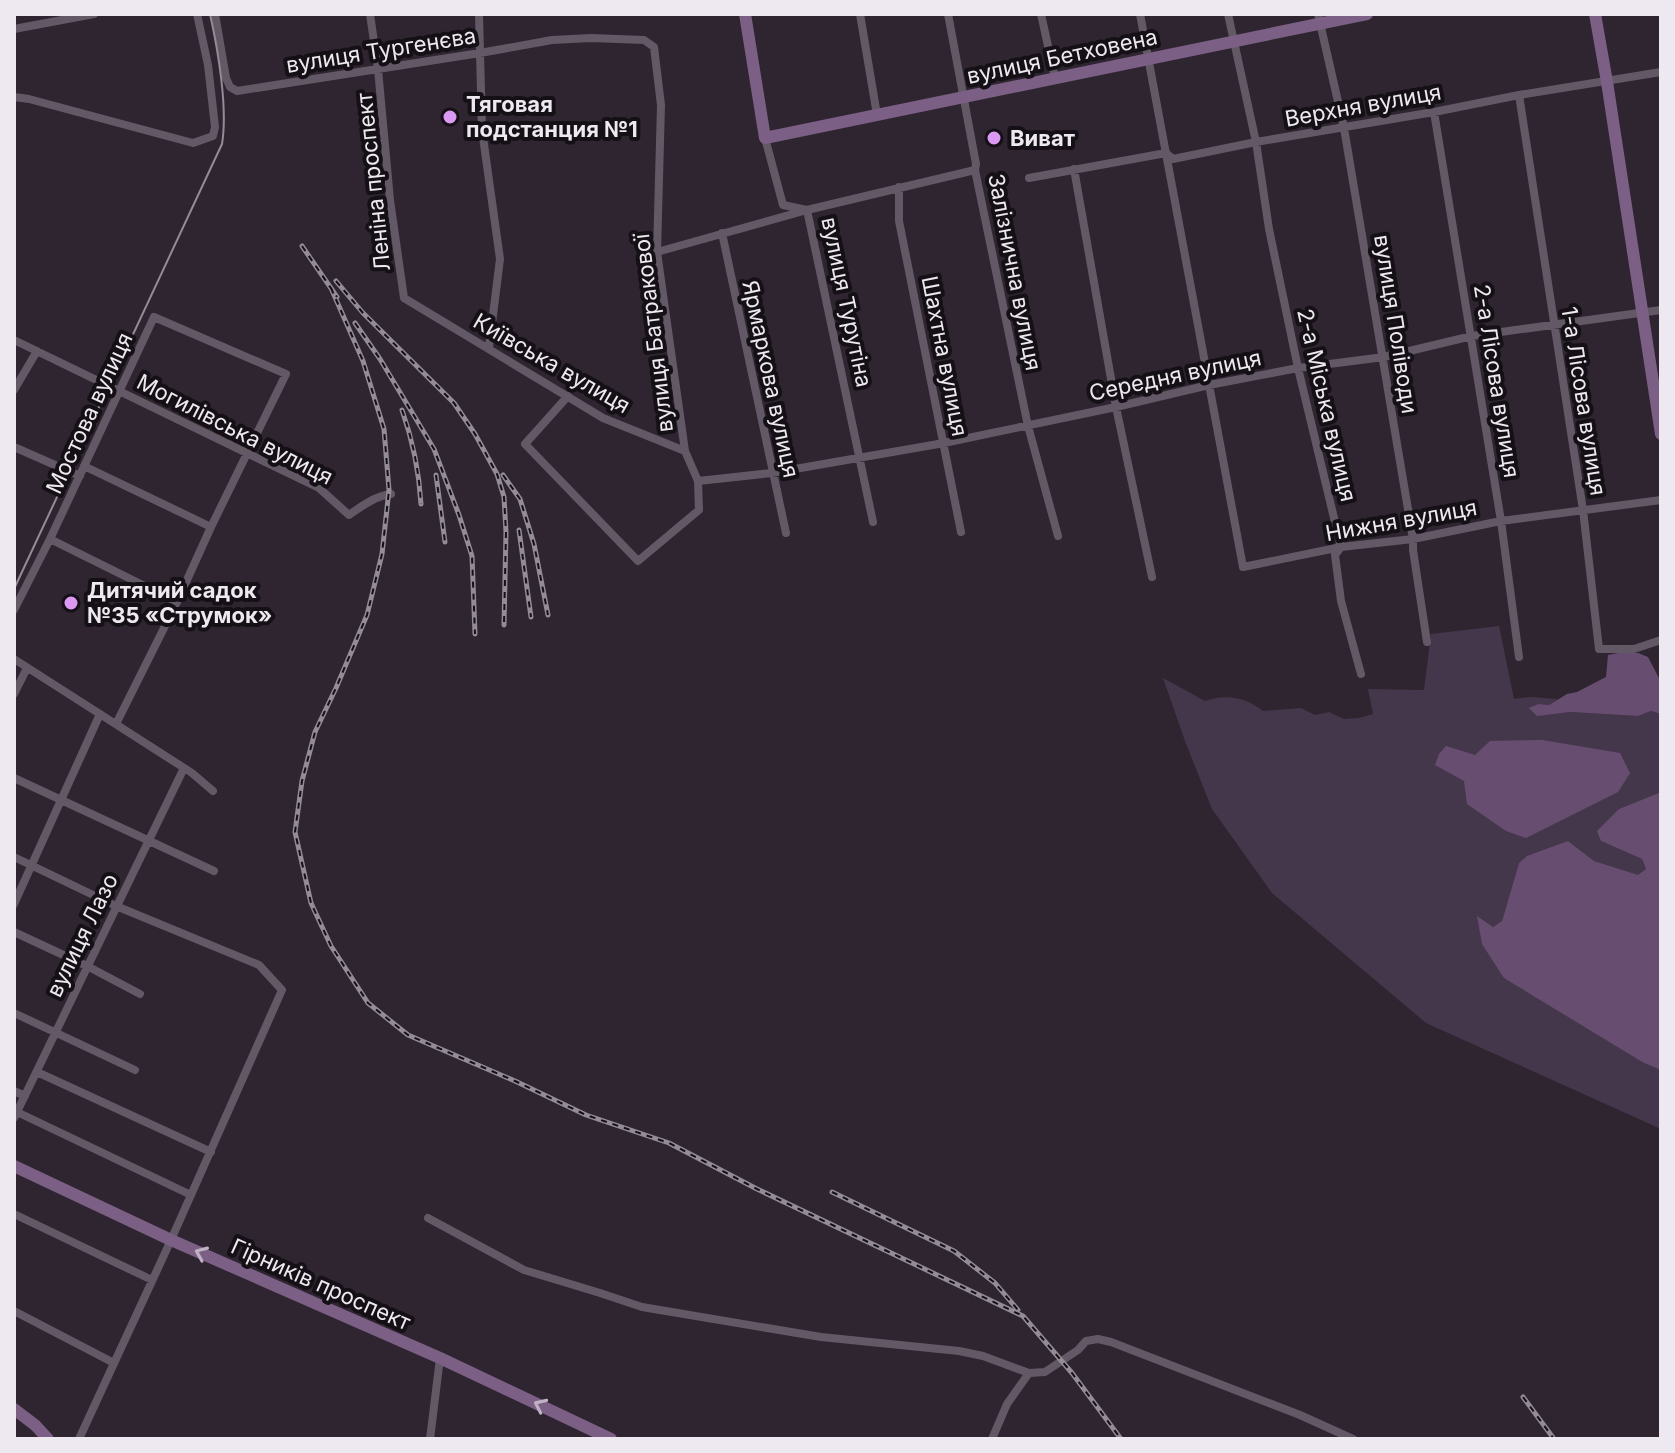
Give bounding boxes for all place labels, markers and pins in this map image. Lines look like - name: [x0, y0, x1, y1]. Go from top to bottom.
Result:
- place label: Тяговая подстанция №1: [466, 91, 638, 142]
- marker: Тяговая подстанция №1: [441, 108, 459, 126]
- place label: Виват: [1010, 125, 1075, 151]
- marker: Виват: [985, 129, 1003, 147]
- place label: Дитячий садок №35 «Струмок»: [87, 577, 272, 628]
- marker: Дитячий садок №35 «Струмок»: [62, 594, 80, 612]

